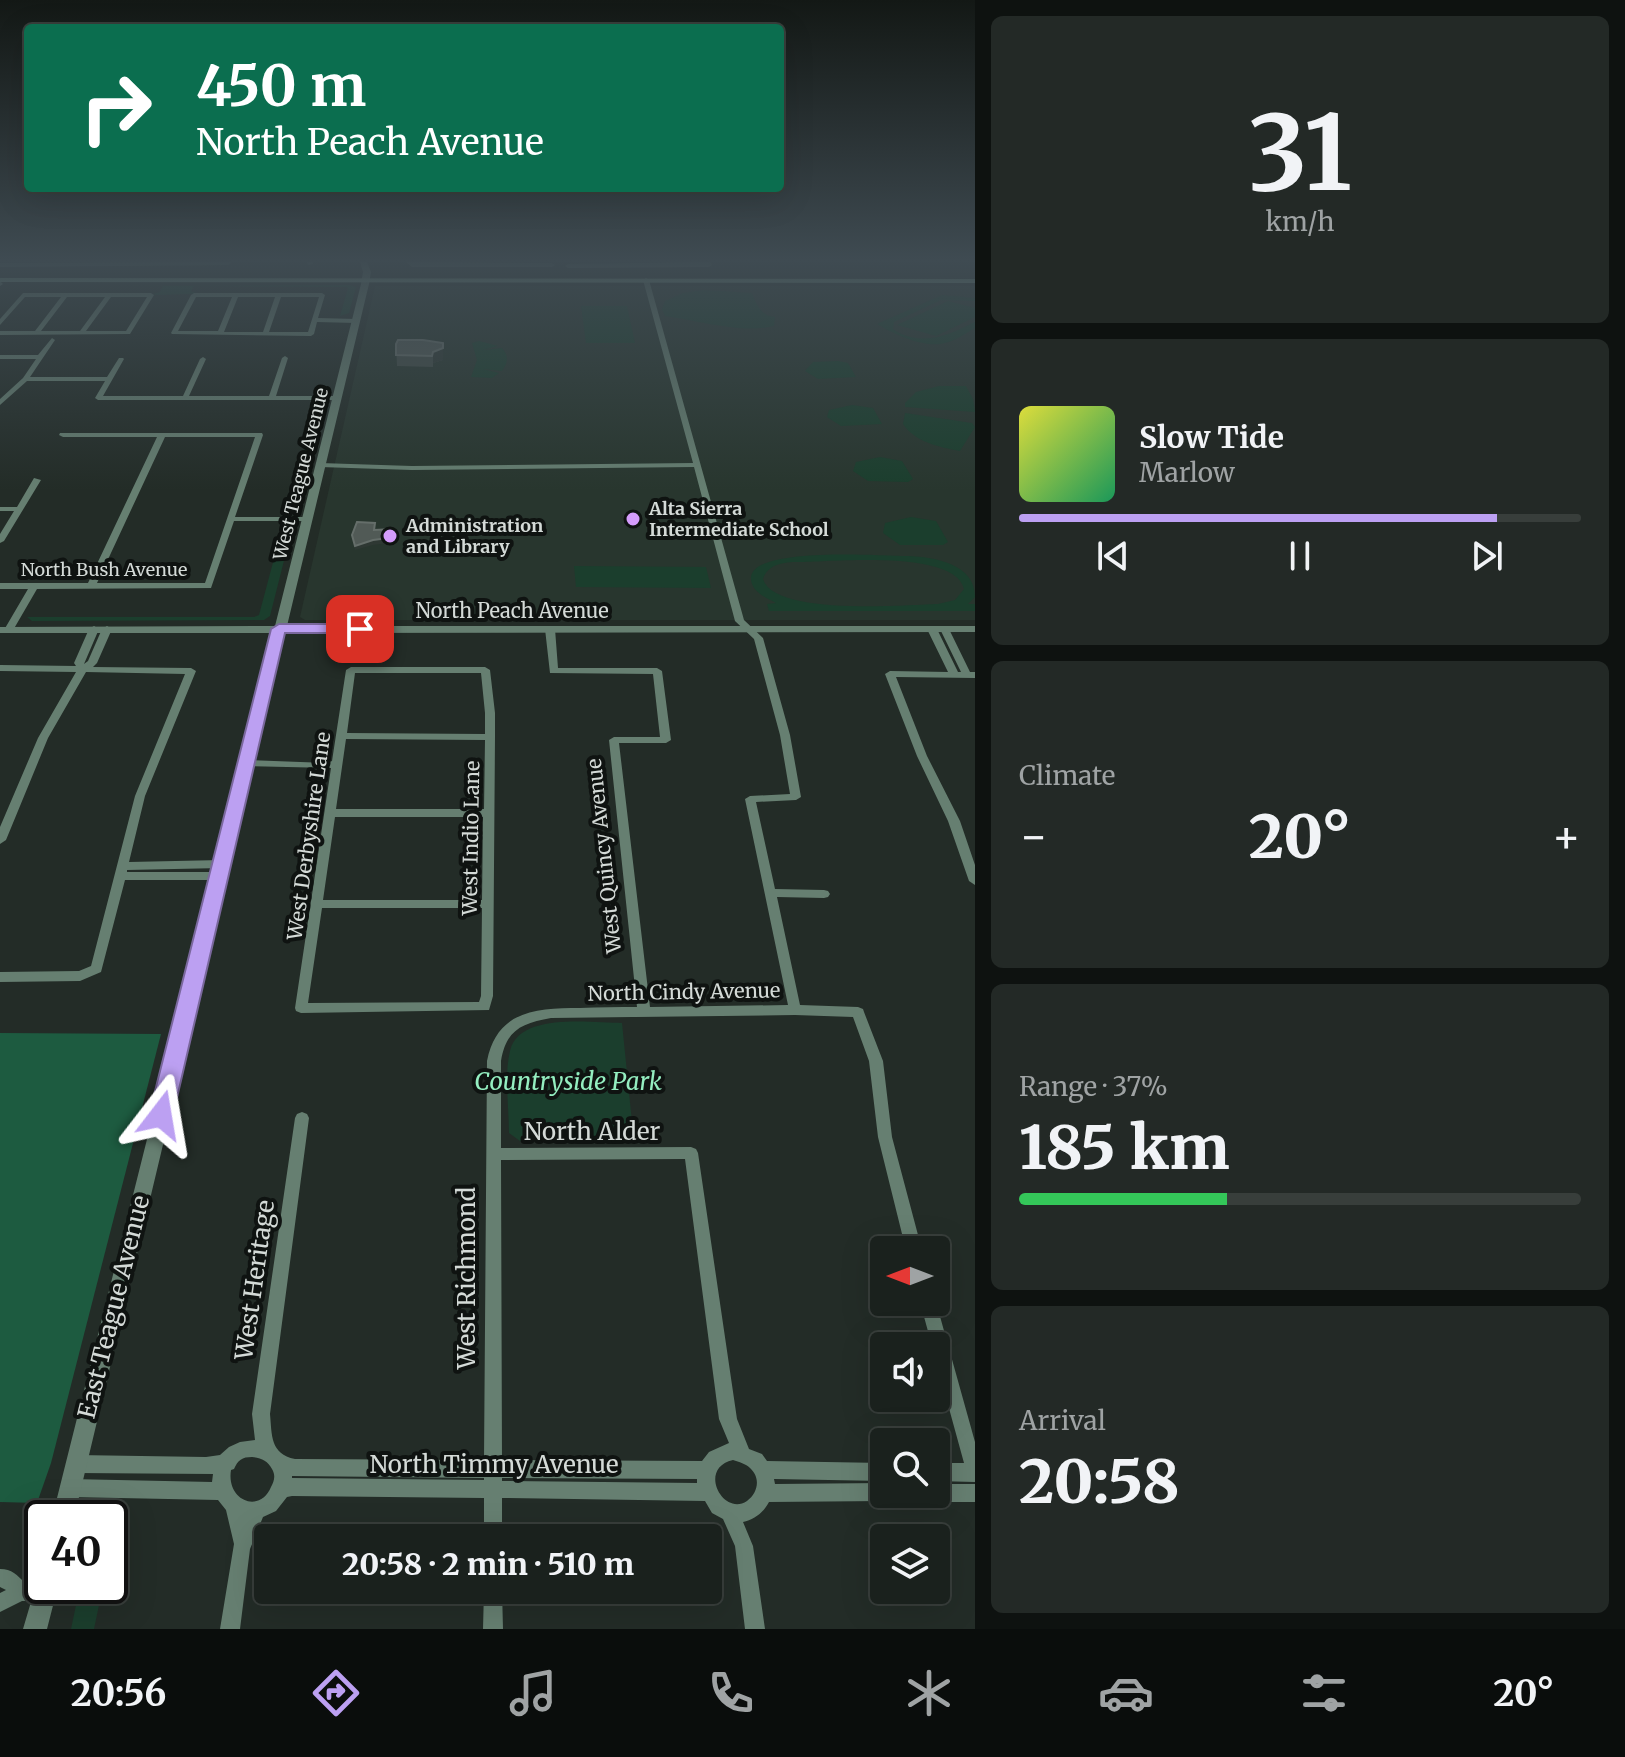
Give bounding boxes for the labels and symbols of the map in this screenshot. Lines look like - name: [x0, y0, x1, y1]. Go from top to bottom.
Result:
- street label: West Teague Avenue: [268, 385, 333, 563]
- place label: Alta Sierra Intermediate School: [648, 497, 829, 541]
- marker: Alta Sierra Intermediate School: [624, 510, 642, 528]
- place label: Administration and Library: [405, 514, 543, 558]
- marker: Administration and Library: [381, 527, 399, 545]
- street label: North Bush Avenue: [21, 558, 187, 581]
- pin: [326, 595, 394, 663]
- street label: North Peach Avenue: [415, 598, 609, 623]
- street label: West Derbyshire Lane: [281, 730, 336, 943]
- street label: West Quincy Avenue: [581, 757, 626, 956]
- street label: West Indio Lane: [457, 760, 484, 917]
- street label: North Cindy Avenue: [587, 977, 780, 1006]
- park label: Countryside Park: [474, 1066, 662, 1097]
- position arrow: [119, 1073, 203, 1157]
- street label: North Alder: [524, 1116, 660, 1147]
- street label: West Richmond: [451, 1187, 482, 1370]
- street label: East Teague Avenue: [71, 1192, 156, 1422]
- street label: West Heritage: [228, 1198, 281, 1363]
- north arrow: [870, 1236, 950, 1316]
- street label: North Timmy Avenue: [369, 1449, 619, 1480]
- speed limit sign: 40: [24, 1500, 128, 1604]

